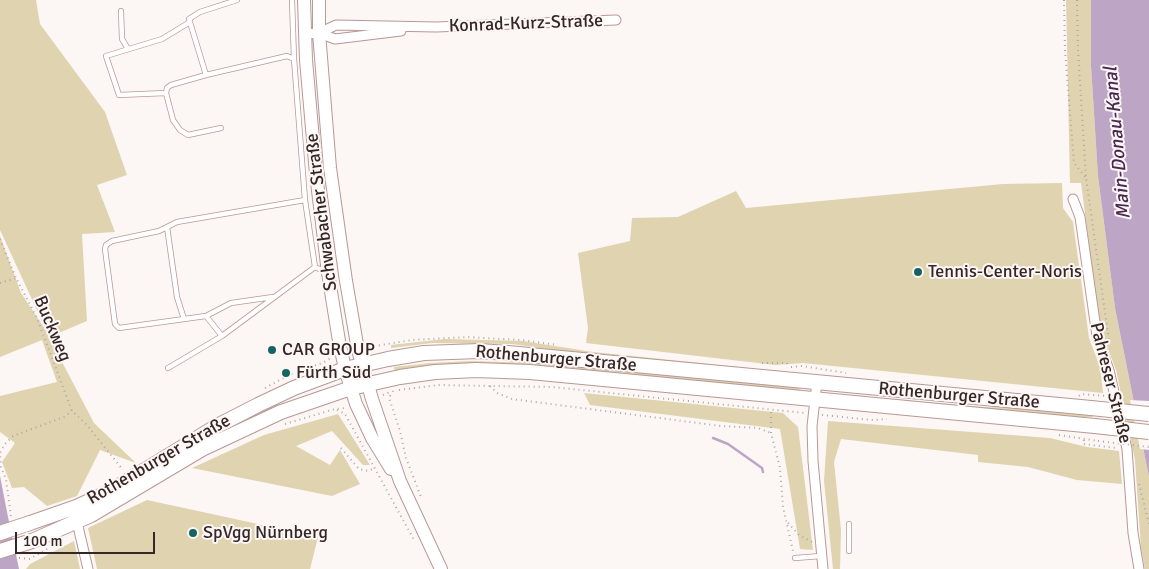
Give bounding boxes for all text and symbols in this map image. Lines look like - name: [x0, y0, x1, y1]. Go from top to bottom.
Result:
- street label: Konrad-Kurz-Straße: [449, 11, 603, 37]
- water label: Main-Donau-Kanal: [1100, 66, 1136, 220]
- street label: Schwabacher Straße: [302, 132, 342, 292]
- place label: Tennis-Center-Noris: [928, 261, 1082, 283]
- marker: Tennis-Center-Noris: [912, 266, 924, 278]
- street label: Buckweg: [28, 293, 76, 365]
- street label: Pahreser Straße: [1085, 320, 1135, 446]
- place label: CAR GROUP: [282, 339, 375, 361]
- street label: Rothenburger Straße: [474, 341, 638, 377]
- marker: CAR GROUP: [266, 344, 278, 356]
- place label: Fürth Süd: [296, 362, 371, 384]
- marker: Fürth Süd: [280, 367, 292, 379]
- street label: Rothenburger Straße: [877, 378, 1041, 414]
- street label: Rothenburger Straße: [84, 410, 234, 510]
- scale bar: [18, 522, 158, 554]
- place label: SpVgg Nürnberg: [203, 522, 328, 544]
- marker: SpVgg Nürnberg: [187, 527, 199, 539]
- text: 100 m: [23, 532, 63, 550]

